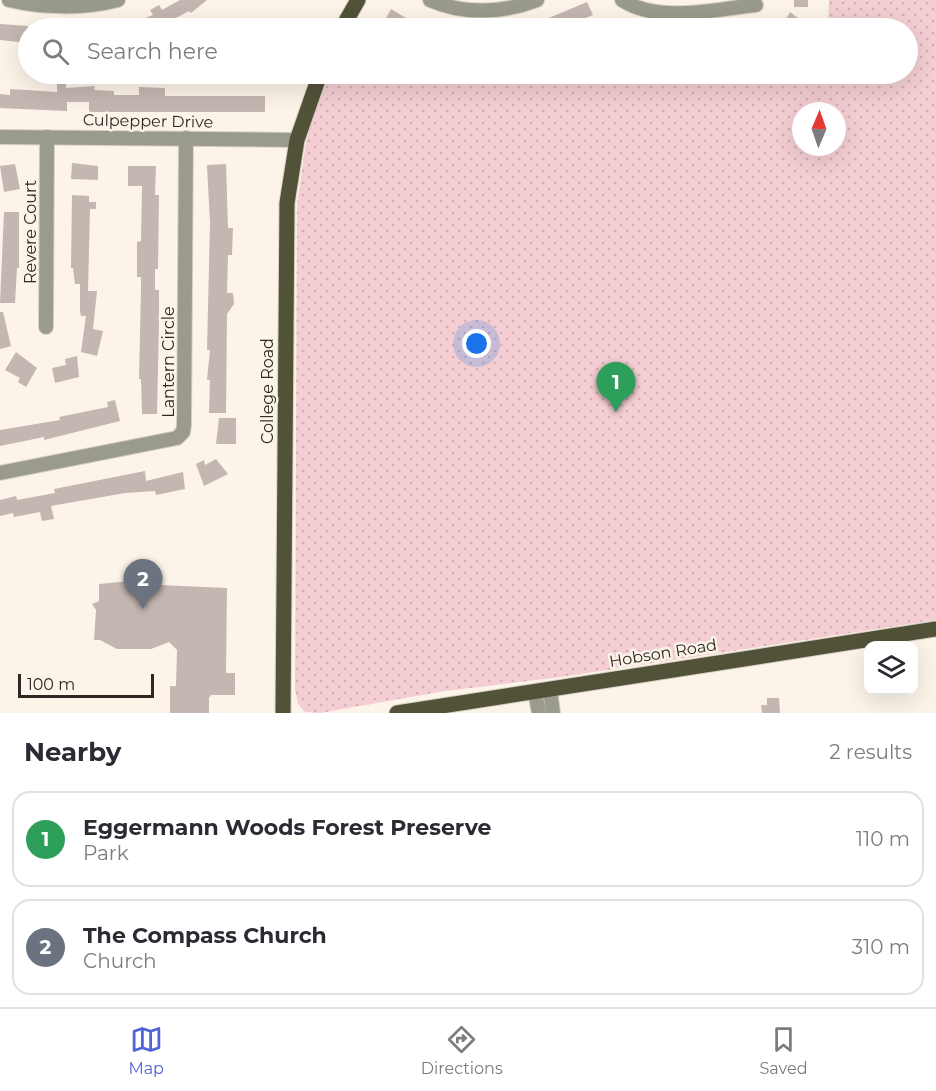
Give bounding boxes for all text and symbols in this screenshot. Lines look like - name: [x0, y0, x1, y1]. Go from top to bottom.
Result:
- search box: [18, 18, 918, 84]
- icon: search: [39, 35, 72, 68]
- text: Search here: [87, 38, 218, 65]
- north arrow: [792, 102, 846, 156]
- street label: Culpepper Drive: [83, 110, 213, 132]
- street label: Revere Court: [21, 179, 40, 284]
- street label: Lantern Circle: [159, 306, 178, 418]
- your location: [462, 329, 491, 358]
- street label: College Road: [258, 338, 277, 444]
- pin: 1: [596, 362, 636, 412]
- pin: 2: [124, 560, 162, 609]
- street label: Hobson Road: [608, 635, 718, 671]
- map controls: [864, 641, 918, 695]
- button: layers: [864, 641, 918, 695]
- scale bar: [18, 671, 154, 698]
- text: 100 m: [27, 675, 75, 694]
- text: Nearby: [24, 736, 121, 768]
- text: 2 results: [829, 740, 912, 764]
- text: Eggermann Woods Forest Preserve: [83, 814, 491, 841]
- text: 1: [42, 827, 49, 851]
- text: 110 m: [856, 827, 910, 851]
- text: Park: [83, 841, 129, 865]
- text: The Compass Church: [83, 922, 327, 949]
- text: 2: [40, 935, 51, 959]
- text: 310 m: [852, 935, 910, 959]
- text: Church: [83, 949, 157, 973]
- tab: Map: [128, 1023, 164, 1078]
- tab: Directions: [421, 1023, 503, 1078]
- tab: Saved: [760, 1023, 808, 1078]

